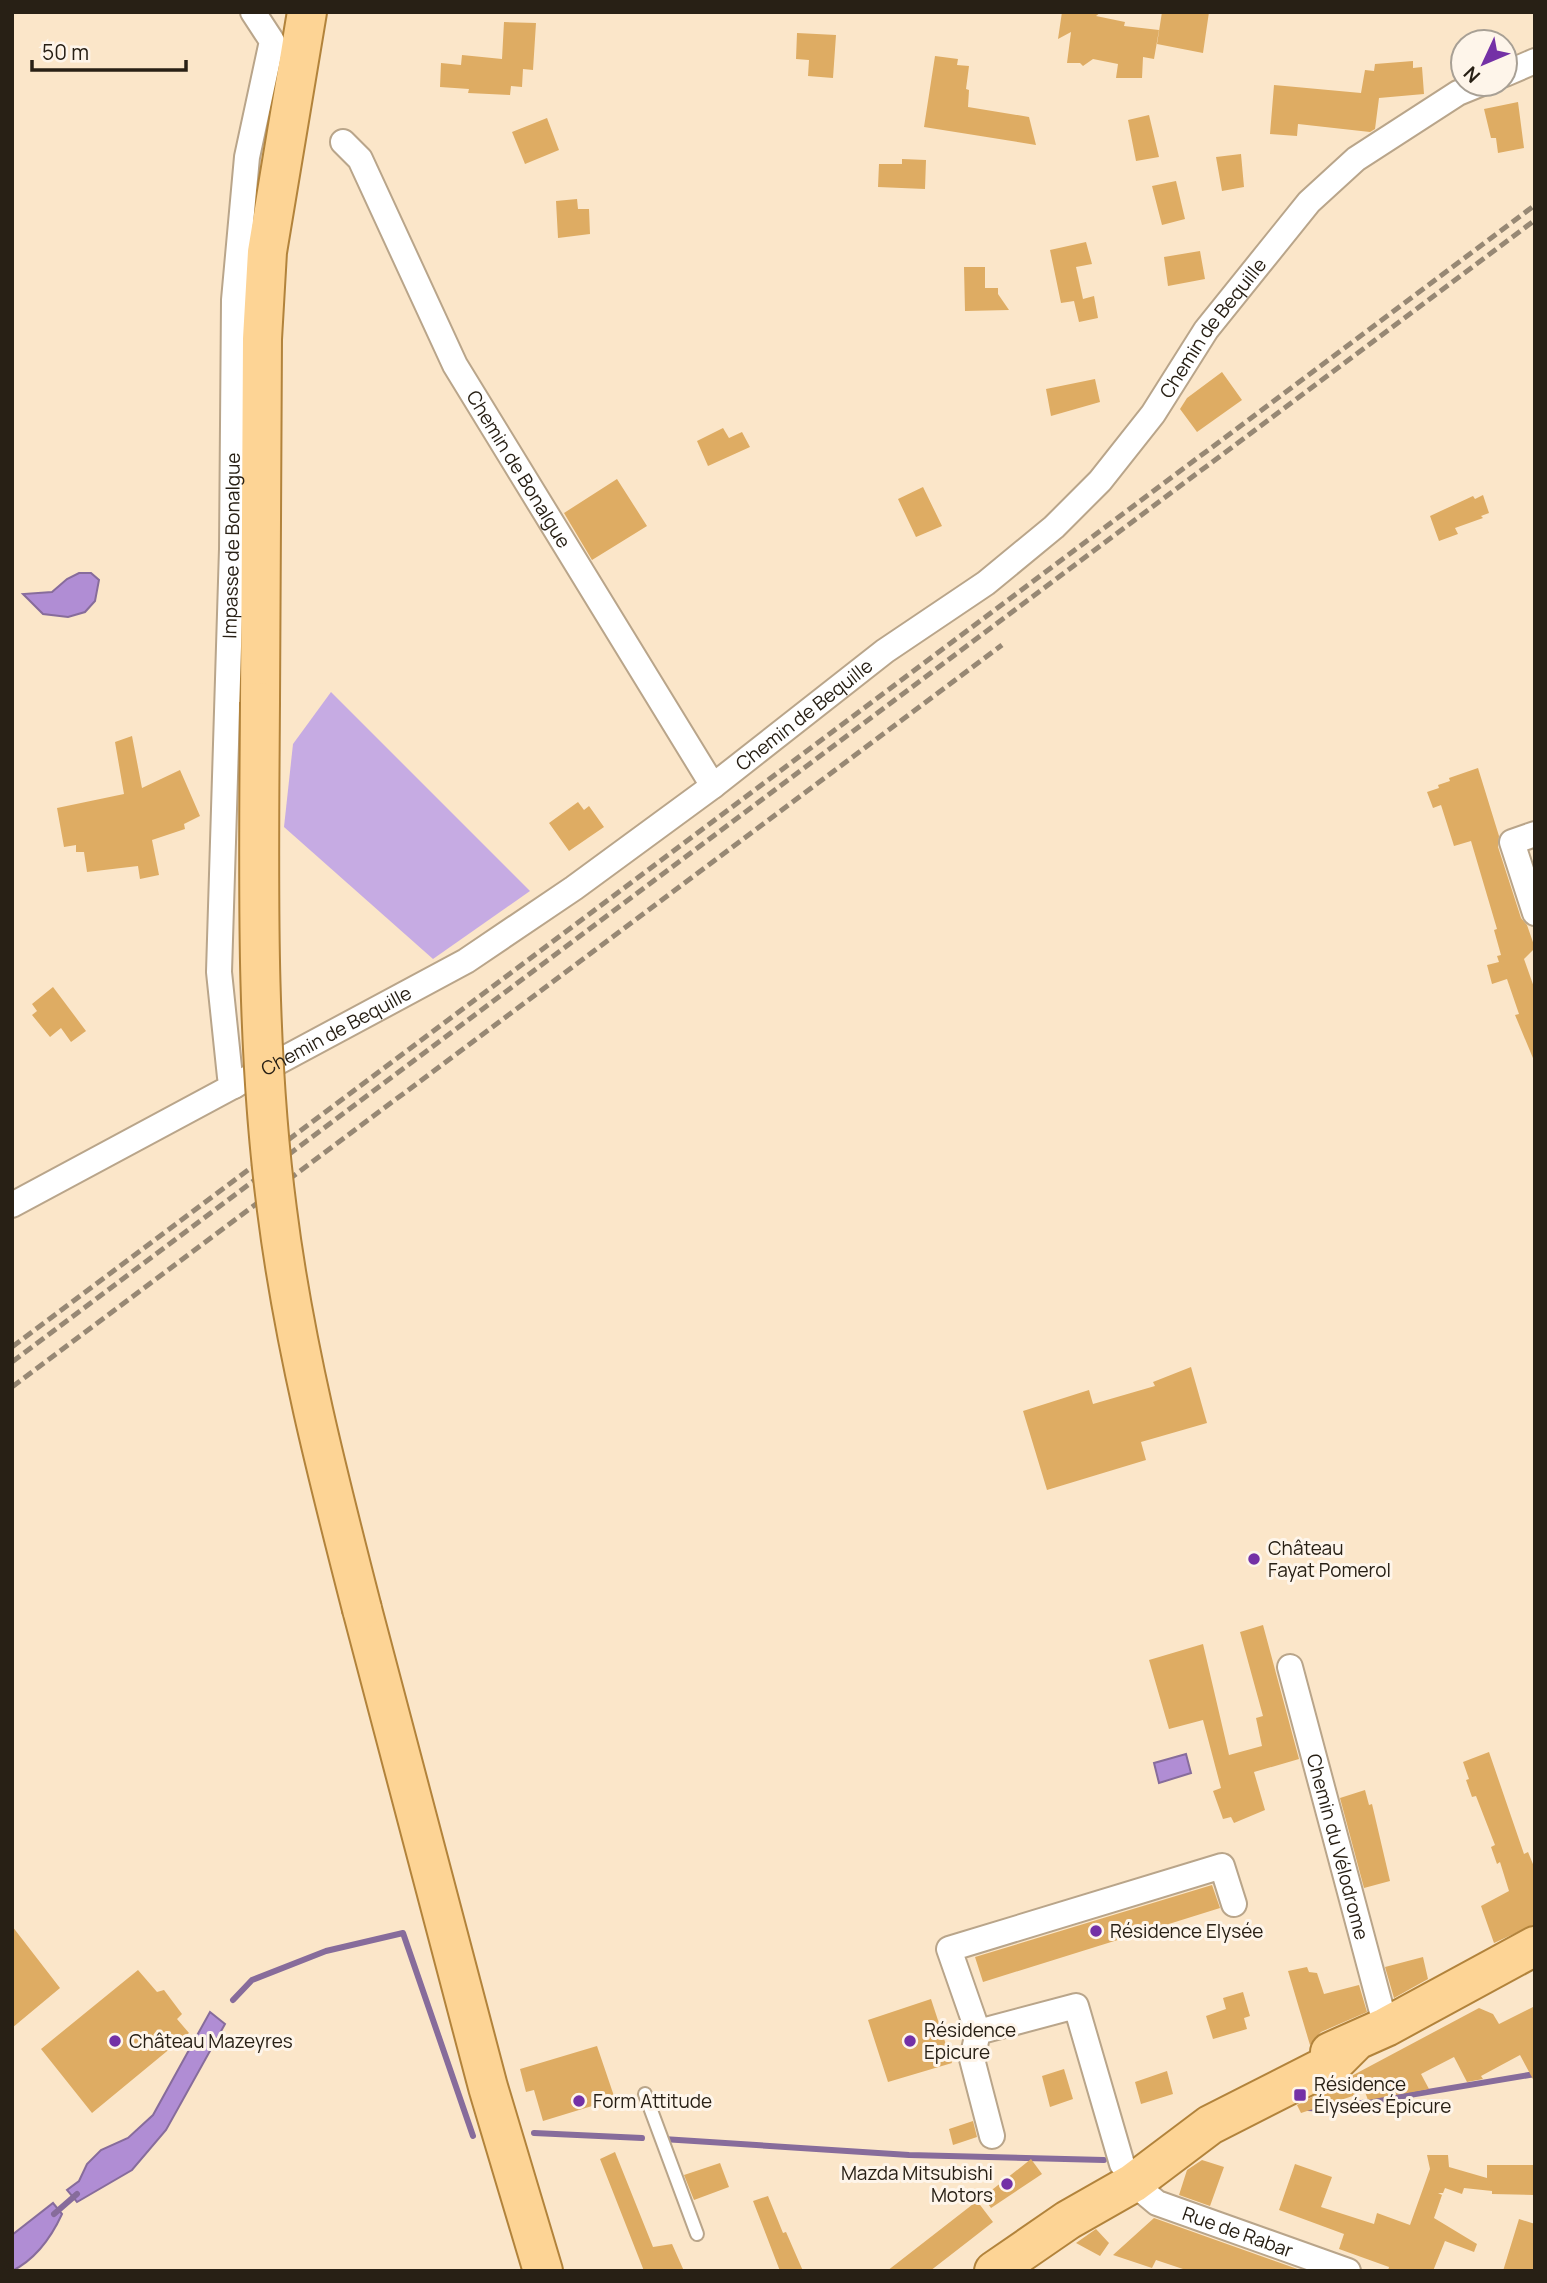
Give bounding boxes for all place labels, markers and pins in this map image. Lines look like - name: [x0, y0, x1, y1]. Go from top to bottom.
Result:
- place label: Château Fayat Pomerol: [1268, 1535, 1391, 1583]
- marker: Château Fayat Pomerol: [1246, 1551, 1262, 1567]
- place label: Résidence Elysée: [1110, 1918, 1263, 1944]
- marker: Résidence Elysée: [1088, 1923, 1104, 1939]
- place label: Résidence Epicure: [924, 2017, 1016, 2065]
- place label: Château Mazeyres: [129, 2028, 293, 2054]
- marker: Château Mazeyres: [107, 2033, 123, 2049]
- marker: Résidence Epicure: [902, 2033, 918, 2049]
- place label: Résidence Élysées Épicure: [1314, 2071, 1451, 2119]
- marker: Résidence Élysées Épicure: [1292, 2087, 1308, 2103]
- place label: Form Attitude: [593, 2088, 712, 2114]
- marker: Form Attitude: [571, 2093, 587, 2109]
- place label: Mazda Mitsubishi Motors: [841, 2160, 993, 2208]
- marker: Mazda Mitsubishi Motors: [999, 2176, 1015, 2192]

